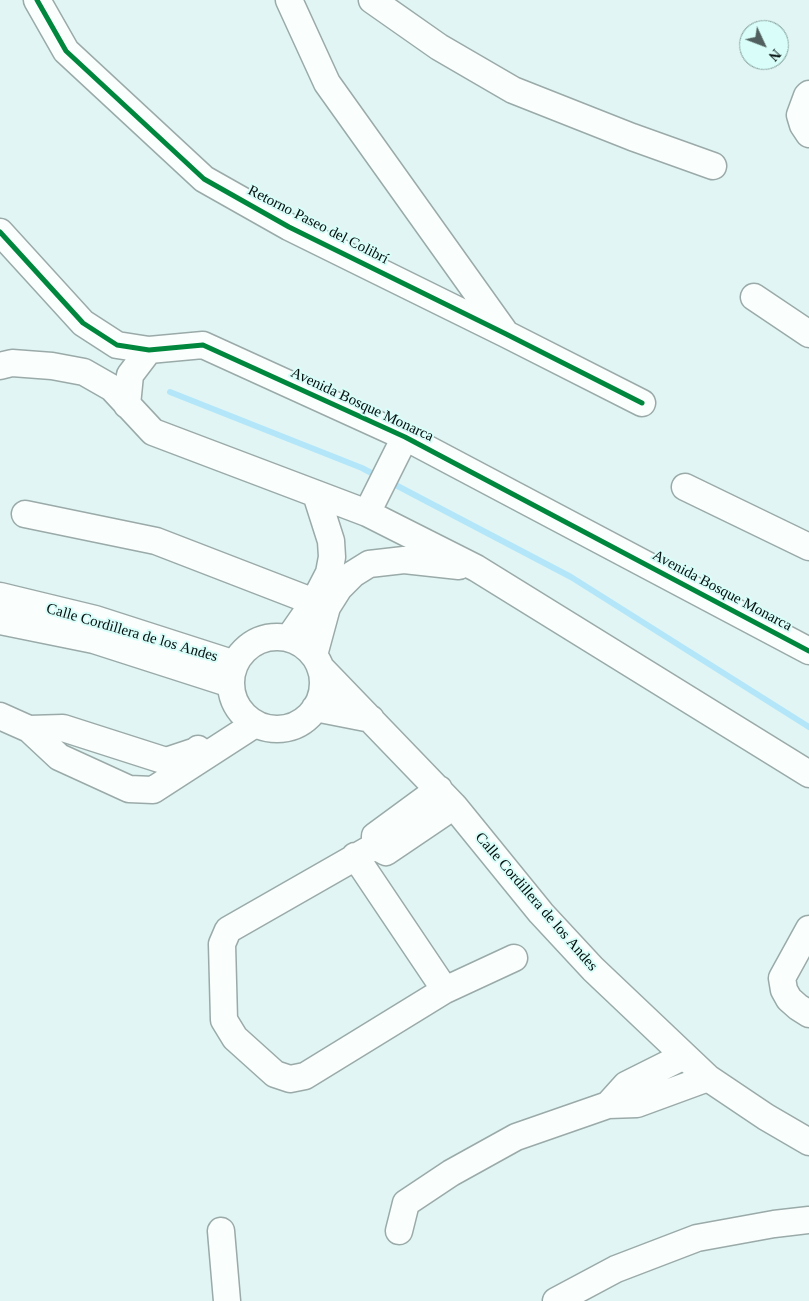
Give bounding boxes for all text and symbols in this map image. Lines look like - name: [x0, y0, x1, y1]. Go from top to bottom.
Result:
- north arrow: [739, 20, 789, 70]
- text: N: [766, 46, 784, 64]
- street label: Retorno Paseo del Colibrí: [245, 182, 391, 268]
- street label: Avenida Bosque Monarca: [288, 364, 436, 446]
- street label: Avenida Bosque Monarca: [649, 547, 795, 635]
- street label: Calle Cordillera de los Andes: [44, 600, 220, 666]
- street label: Calle Cordillera de los Andes: [471, 829, 601, 975]

